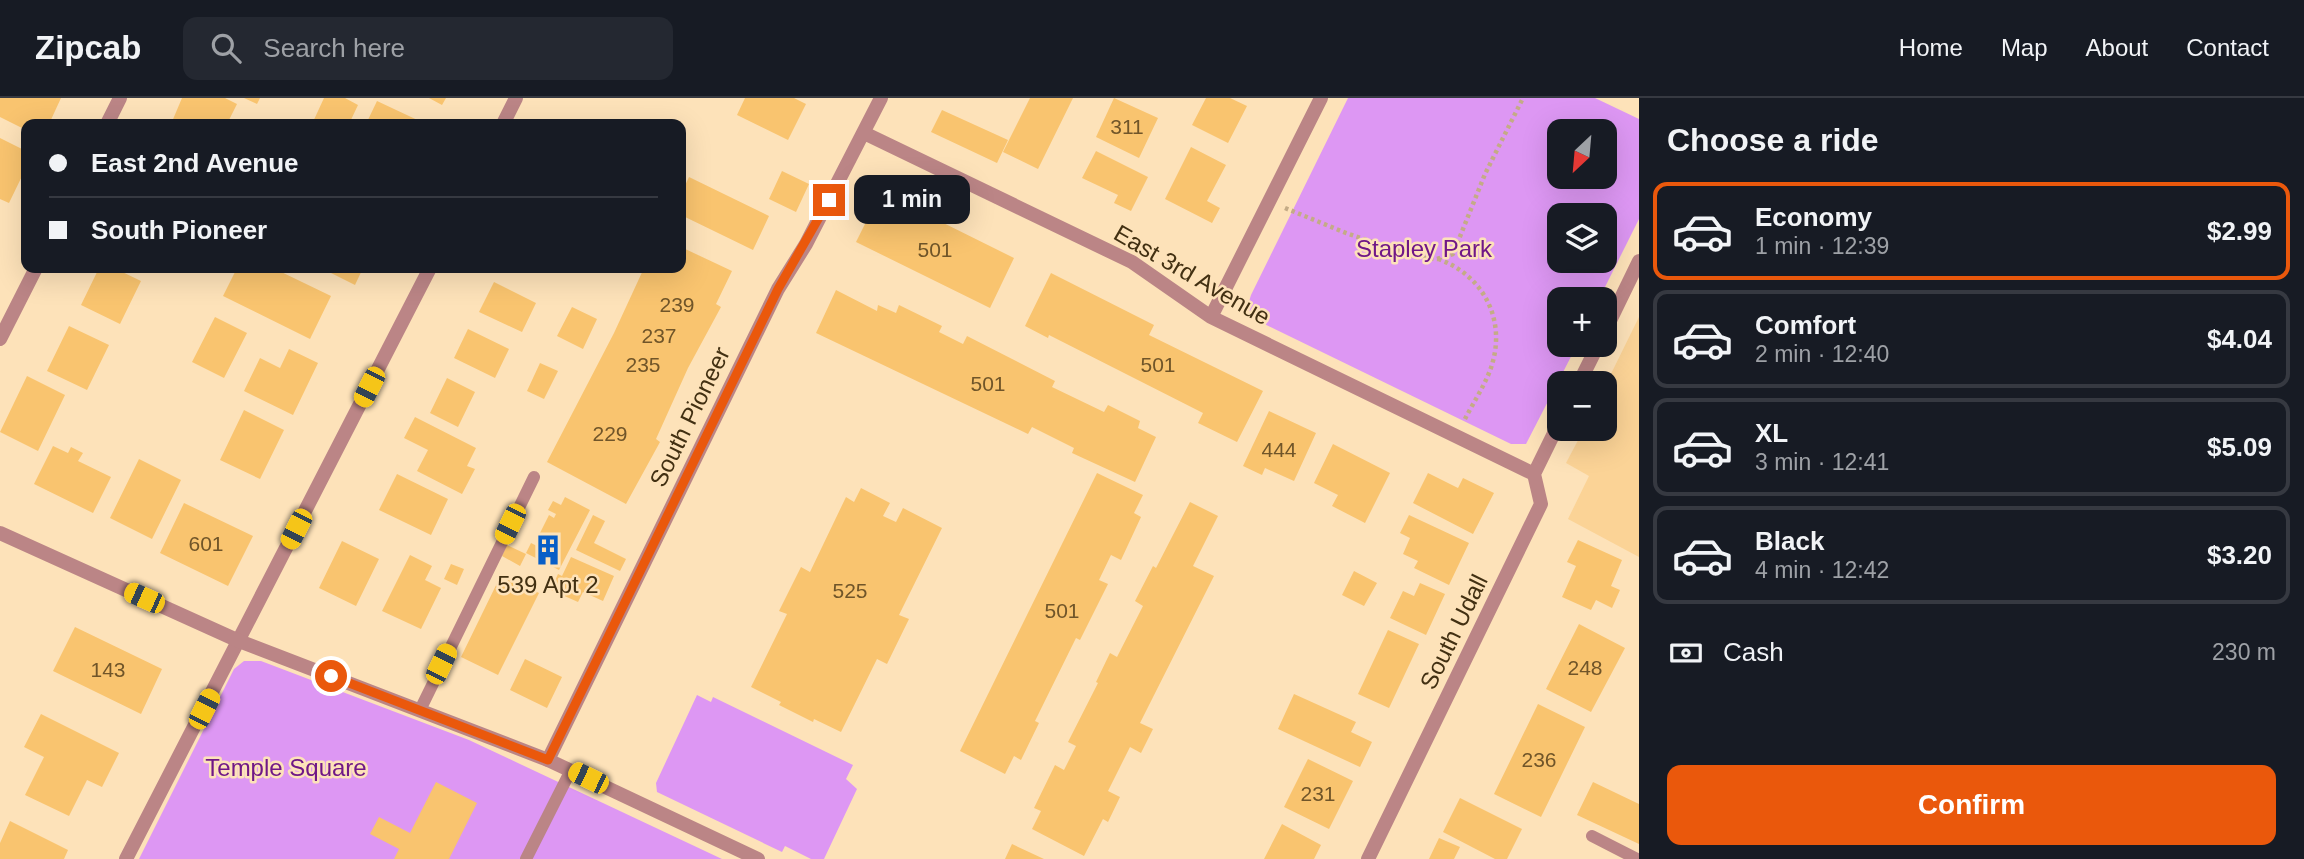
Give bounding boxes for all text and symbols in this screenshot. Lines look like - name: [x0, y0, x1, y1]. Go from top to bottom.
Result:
- search box: [183, 17, 673, 80]
- text: Zipcab: [35, 29, 141, 66]
- icon: search: [207, 29, 245, 67]
- text: Search here: [263, 33, 405, 63]
- text: Home: [1899, 34, 1963, 61]
- text: Map: [2001, 34, 2048, 61]
- text: About: [2086, 34, 2148, 61]
- text: Contact: [2186, 34, 2269, 61]
- house number: 311: [1110, 115, 1144, 138]
- north arrow: [1547, 119, 1617, 189]
- map controls: [1547, 119, 1617, 441]
- text: Choose a ride: [1667, 122, 1879, 158]
- text: East 2nd Avenue: [91, 148, 299, 178]
- callout: 1 min: [854, 176, 969, 224]
- route end: [813, 184, 845, 216]
- text: 1 min: [882, 186, 942, 212]
- icon: car: [1671, 200, 1734, 263]
- text: Economy: [1755, 202, 1872, 232]
- button: layers: [1547, 203, 1617, 273]
- text: South Pioneer: [91, 215, 267, 245]
- text: $2.99: [2207, 216, 2272, 246]
- street label: East 3rd Avenue: [1109, 219, 1275, 330]
- text: 1 min · 12:39: [1755, 233, 1889, 259]
- park label: Stapley Park: [1356, 235, 1493, 262]
- house number: 501: [917, 238, 953, 261]
- button: +: [1547, 287, 1617, 357]
- house number: 239: [659, 293, 695, 316]
- icon: car: [1671, 308, 1734, 371]
- text: Comfort: [1755, 310, 1856, 340]
- house number: 237: [641, 324, 677, 347]
- text: $4.04: [2207, 324, 2272, 354]
- text: 2 min · 12:40: [1755, 341, 1889, 367]
- street label: South Pioneer: [644, 342, 735, 491]
- house number: 235: [625, 353, 661, 376]
- house number: 501: [1140, 353, 1176, 376]
- car: [351, 364, 388, 410]
- button: −: [1547, 371, 1617, 441]
- house number: 501: [970, 372, 1006, 395]
- icon: car: [1671, 416, 1734, 479]
- text: XL: [1755, 418, 1788, 448]
- house number: 229: [592, 422, 628, 445]
- text: $5.09: [2207, 432, 2272, 462]
- house number: 444: [1261, 438, 1297, 461]
- text: 3 min · 12:41: [1755, 449, 1889, 475]
- car: [492, 501, 529, 547]
- car: [278, 506, 315, 552]
- icon: car: [1671, 524, 1734, 587]
- text: Black: [1755, 526, 1824, 556]
- house number: 601: [188, 532, 224, 555]
- building icon: 539 Apt 2: [531, 533, 565, 567]
- text: $3.20: [2207, 540, 2272, 570]
- text: 4 min · 12:42: [1755, 557, 1889, 583]
- street label: South Udall: [1414, 570, 1493, 693]
- place label: 539 Apt 2: [497, 571, 599, 598]
- house number: 525: [832, 579, 868, 602]
- car: [121, 580, 168, 616]
- house number: 501: [1044, 599, 1080, 622]
- icon: cash: [1667, 634, 1705, 672]
- text: Cash: [1723, 637, 1784, 667]
- text: 230 m: [2212, 639, 2276, 665]
- car: [423, 641, 460, 687]
- house number: 248: [1567, 656, 1603, 679]
- house number: 143: [90, 658, 126, 681]
- route start: [315, 660, 347, 692]
- car: [186, 686, 223, 732]
- house number: 236: [1521, 748, 1557, 771]
- park label: Temple Square: [205, 754, 367, 781]
- car: [565, 759, 612, 797]
- button: Confirm: [1667, 765, 2276, 845]
- house number: 231: [1300, 782, 1336, 805]

